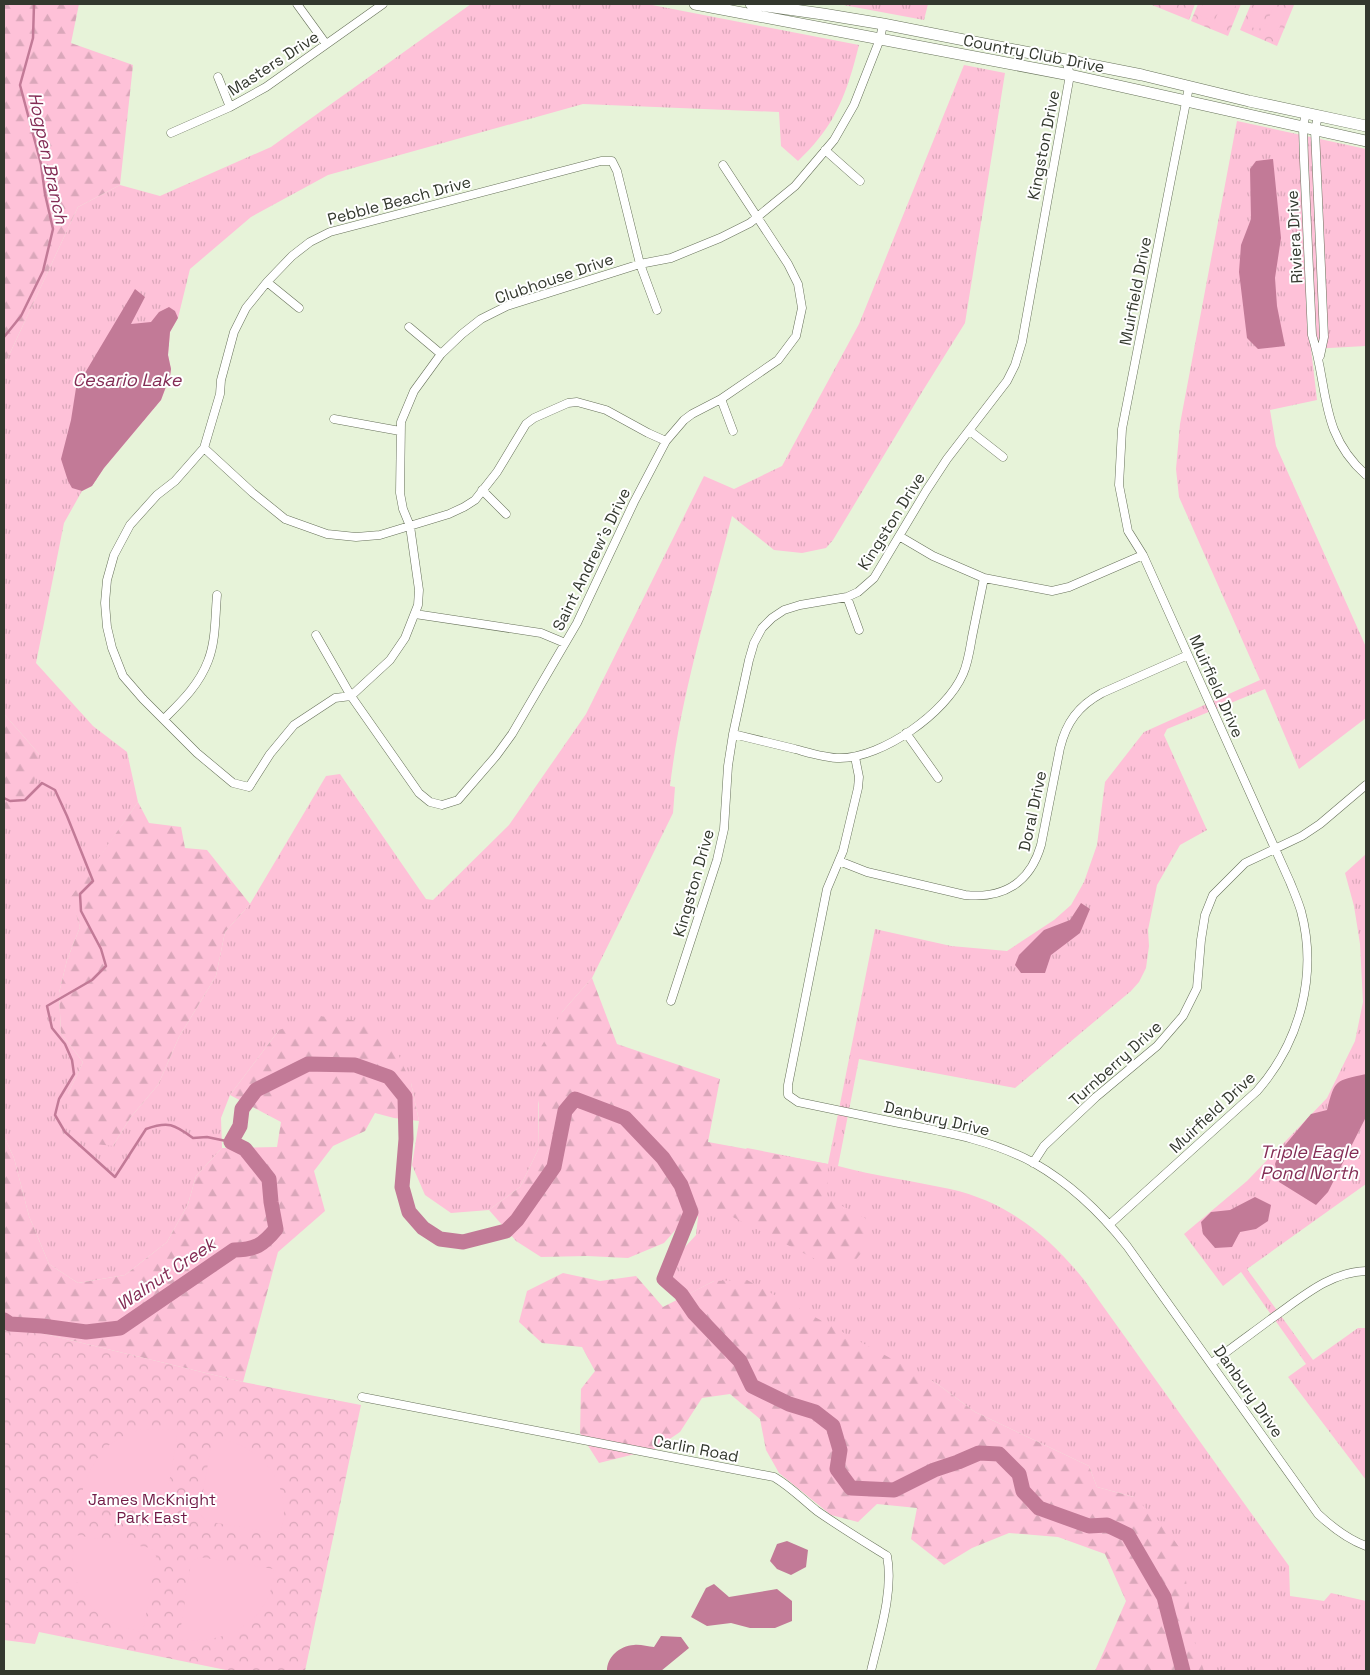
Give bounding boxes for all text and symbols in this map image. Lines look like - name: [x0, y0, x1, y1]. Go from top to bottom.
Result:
- street label: Masters Drive: [224, 26, 323, 101]
- street label: Country Club Drive: [961, 29, 1106, 77]
- street label: Kingston Drive: [1023, 88, 1064, 202]
- water label: Hogpen Branch: [23, 90, 74, 227]
- street label: Pebble Beach Drive: [325, 171, 473, 230]
- street label: Riviera Drive: [1282, 190, 1307, 284]
- street label: Muirfield Drive: [1115, 235, 1156, 347]
- street label: Clubhouse Drive: [492, 248, 616, 309]
- water label: Cesario Lake: [73, 368, 183, 391]
- street label: Kingston Drive: [853, 469, 930, 574]
- street label: Saint Andrew's Drive: [548, 484, 635, 634]
- street label: Muirfield Drive: [1185, 632, 1249, 741]
- street label: Doral Drive: [1014, 769, 1051, 853]
- street label: Kingston Drive: [668, 827, 719, 939]
- street label: Turnberry Drive: [1065, 1016, 1166, 1111]
- street label: Muirfield Drive: [1165, 1067, 1260, 1158]
- street label: Danbury Drive: [882, 1096, 992, 1141]
- water label: Triple Eagle Pond North: [1260, 1140, 1360, 1184]
- water label: Walnut Creek: [112, 1231, 221, 1315]
- street label: Danbury Drive: [1209, 1341, 1288, 1442]
- street label: Carlin Road: [651, 1430, 740, 1467]
- park label: James McKnight Park East: [88, 1489, 216, 1528]

